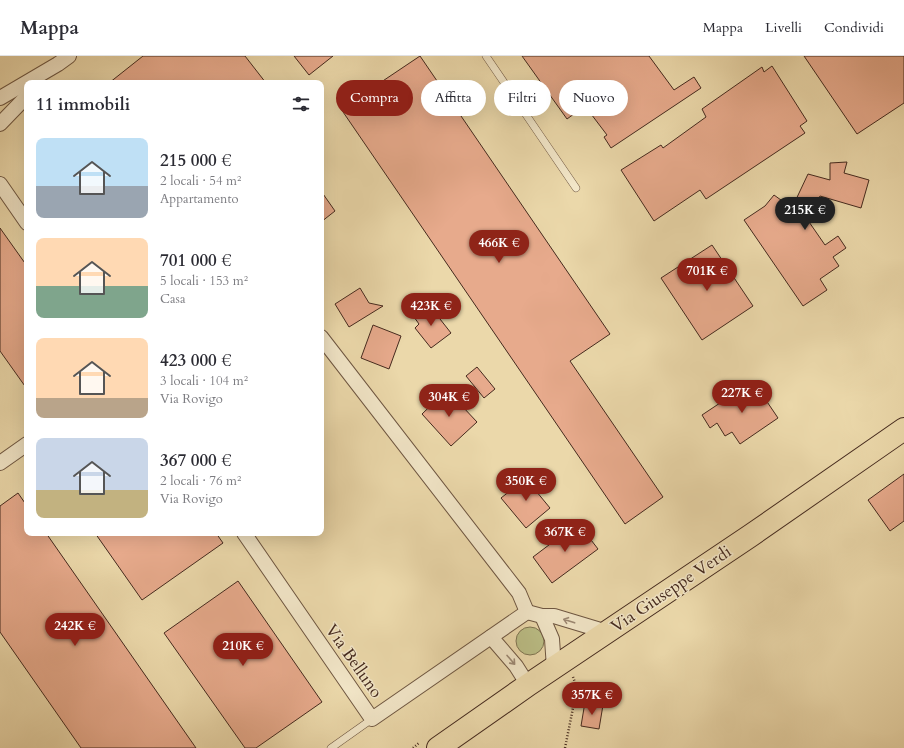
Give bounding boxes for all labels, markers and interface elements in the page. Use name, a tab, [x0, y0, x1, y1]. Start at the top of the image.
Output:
text: Mappa	[20, 15, 79, 41]
text: Mappa	[703, 18, 743, 37]
text: Livelli	[765, 18, 802, 37]
text: Condividi	[824, 18, 884, 37]
chip: Compra	[336, 80, 413, 116]
chip: Affitta	[421, 80, 486, 116]
chip: Filtri	[494, 80, 551, 116]
chip: Nuovo	[559, 80, 628, 116]
text: 11 immobili	[36, 93, 130, 116]
icon: filters	[290, 93, 312, 115]
text: 215 000 €	[160, 149, 232, 172]
icon: home	[68, 154, 116, 202]
text: 2 locali · 54 m²	[160, 172, 241, 190]
text: Appartamento	[160, 190, 239, 208]
pin: 215K €	[772, 197, 838, 231]
text: 215K €	[784, 201, 826, 219]
pin: 466K €	[466, 230, 532, 264]
text: 466K €	[478, 234, 520, 252]
text: 701 000 €	[160, 249, 232, 272]
icon: home	[68, 254, 116, 302]
pin: 701K €	[674, 258, 740, 292]
text: 701K €	[686, 262, 728, 280]
text: 5 locali · 153 m²	[160, 272, 248, 290]
text: Casa	[160, 290, 186, 308]
pin: 423K €	[398, 293, 464, 327]
text: 423K €	[410, 297, 452, 315]
text: 423 000 €	[160, 349, 232, 372]
icon: home	[68, 354, 116, 402]
text: 3 locali · 104 m²	[160, 372, 248, 390]
pin: 227K €	[709, 380, 775, 414]
pin: 304K €	[416, 384, 482, 418]
text: 227K €	[721, 384, 763, 402]
text: 304K €	[428, 388, 470, 406]
text: Via Rovigo	[160, 390, 223, 408]
text: 367 000 €	[160, 449, 232, 472]
icon: home	[68, 454, 116, 502]
pin: 350K €	[493, 468, 559, 502]
text: 2 locali · 76 m²	[160, 472, 241, 490]
text: 350K €	[505, 472, 547, 490]
text: Via Rovigo	[160, 490, 223, 508]
pin: 367K €	[532, 519, 598, 553]
text: 367K €	[544, 523, 586, 541]
street label: Via Giuseppe Verdi	[606, 540, 736, 638]
pin: 242K €	[42, 613, 108, 647]
text: 242K €	[54, 617, 96, 635]
one-way arrow	[563, 617, 576, 624]
street label: Via Belluno	[320, 619, 388, 703]
pin: 210K €	[210, 633, 276, 667]
text: 210K €	[222, 637, 264, 655]
one-way arrow	[506, 655, 515, 665]
pin: 357K €	[559, 682, 625, 716]
text: 357K €	[571, 686, 613, 704]

